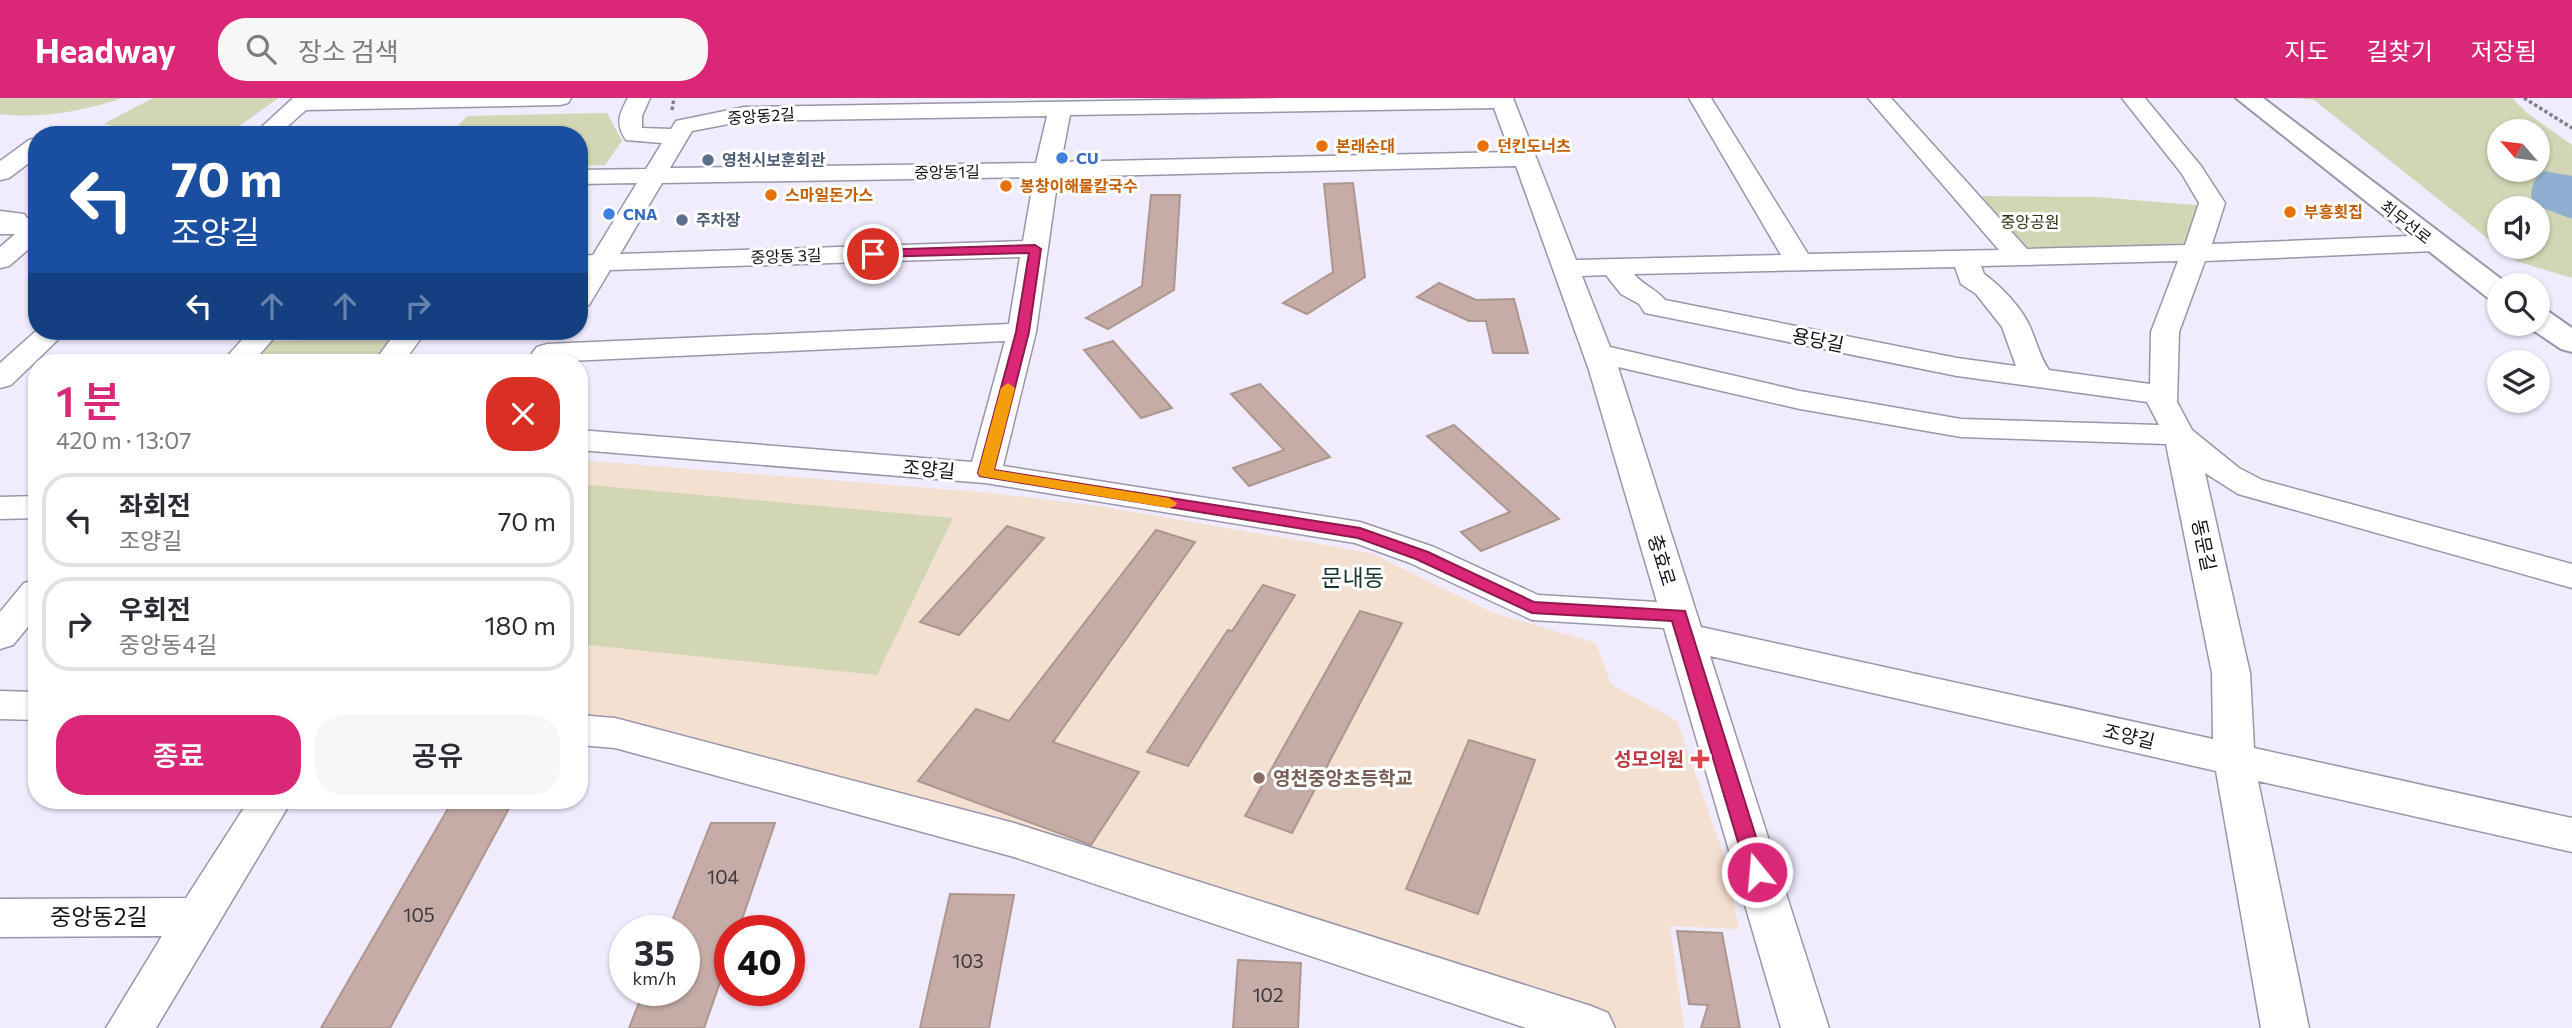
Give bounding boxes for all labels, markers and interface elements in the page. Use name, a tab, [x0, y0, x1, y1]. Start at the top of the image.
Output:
search box	[218, 18, 708, 81]
text: Headway	[35, 29, 176, 70]
icon: search	[242, 30, 280, 68]
text: 장소 검색	[298, 35, 399, 66]
text: 지도	[2284, 36, 2329, 65]
text: 길찾기	[2367, 36, 2433, 65]
text: 저장됨	[2471, 36, 2537, 65]
street label: 중앙동2길	[727, 104, 795, 127]
north arrow	[2487, 119, 2550, 182]
map controls	[2487, 119, 2550, 413]
place label: 본래순대	[1336, 136, 1395, 155]
place label: 던킨도너츠	[1497, 136, 1571, 155]
marker: 본래순대	[1314, 138, 1330, 154]
marker: 던킨도너츠	[1475, 138, 1491, 154]
text: 70 m	[171, 147, 282, 207]
place label: CU	[1076, 148, 1099, 167]
place label: 영천시보훈회관	[722, 150, 825, 169]
marker: CU	[1054, 150, 1070, 166]
marker: 영천시보훈회관	[700, 152, 716, 168]
icon: left	[56, 154, 147, 245]
street label: 중앙동1길	[914, 161, 980, 182]
place label: 봉창이해물칼국수	[1020, 176, 1138, 195]
marker: 봉창이해물칼국수	[998, 178, 1014, 194]
place label: 스마일돈가스	[785, 185, 874, 204]
marker: 스마일돈가스	[763, 187, 779, 203]
street label: 최무선로	[2377, 196, 2436, 247]
button: sound	[2487, 196, 2550, 259]
place label: 부흥횟집	[2304, 202, 2363, 221]
place label: CNA	[623, 204, 658, 223]
marker: 부흥횟집	[2282, 204, 2298, 220]
marker: CNA	[601, 206, 617, 222]
place label: 주차장	[696, 210, 740, 229]
text: 조양길	[171, 211, 259, 251]
marker: 주차장	[674, 212, 690, 228]
park label: 중앙공원	[2001, 212, 2059, 231]
pin	[843, 224, 903, 284]
icon: arrive	[854, 235, 892, 273]
street label: 중앙동 3길	[750, 245, 822, 266]
button: search	[2487, 273, 2550, 336]
icon: left	[180, 287, 218, 325]
icon: ahead	[253, 287, 291, 325]
icon: ahead	[326, 287, 364, 325]
icon: right	[399, 287, 437, 325]
street label: 용당길	[1790, 323, 1846, 356]
button: layers	[2487, 350, 2550, 413]
text: 1 분	[56, 374, 121, 426]
button: close	[486, 377, 560, 451]
text: 420 m · 13:07	[56, 426, 191, 454]
street label: 조양길	[902, 455, 956, 482]
text: 좌회전	[119, 489, 191, 520]
icon: left	[60, 501, 98, 539]
text: 70 m	[498, 505, 556, 536]
street label: 동문길	[2188, 517, 2221, 573]
text: 조양길	[119, 526, 182, 554]
street label: 충효로	[1644, 531, 1681, 588]
district label: 문내동	[1321, 563, 1385, 591]
text: 우회전	[119, 593, 191, 624]
icon: right	[60, 605, 98, 643]
text: 180 m	[484, 609, 556, 640]
text: 중앙동4길	[119, 630, 217, 658]
button: 종료	[56, 715, 301, 795]
button: 공유	[315, 715, 560, 795]
street label: 조양길	[2101, 718, 2157, 753]
place label: 성모의원	[1614, 747, 1684, 770]
marker: 성모의원	[1690, 749, 1710, 769]
place label: 영천중앙초등학교	[1273, 766, 1413, 789]
marker: 영천중앙초등학교	[1251, 770, 1267, 786]
position arrow	[1720, 835, 1794, 909]
house number: 104	[707, 865, 739, 888]
street label: 중앙동2길	[50, 902, 148, 930]
house number: 105	[403, 903, 435, 926]
speed limit sign: 40	[714, 915, 805, 1006]
text: 35	[634, 930, 675, 973]
house number: 103	[952, 949, 984, 972]
text: km/h	[633, 967, 676, 989]
house number: 102	[1252, 983, 1284, 1006]

